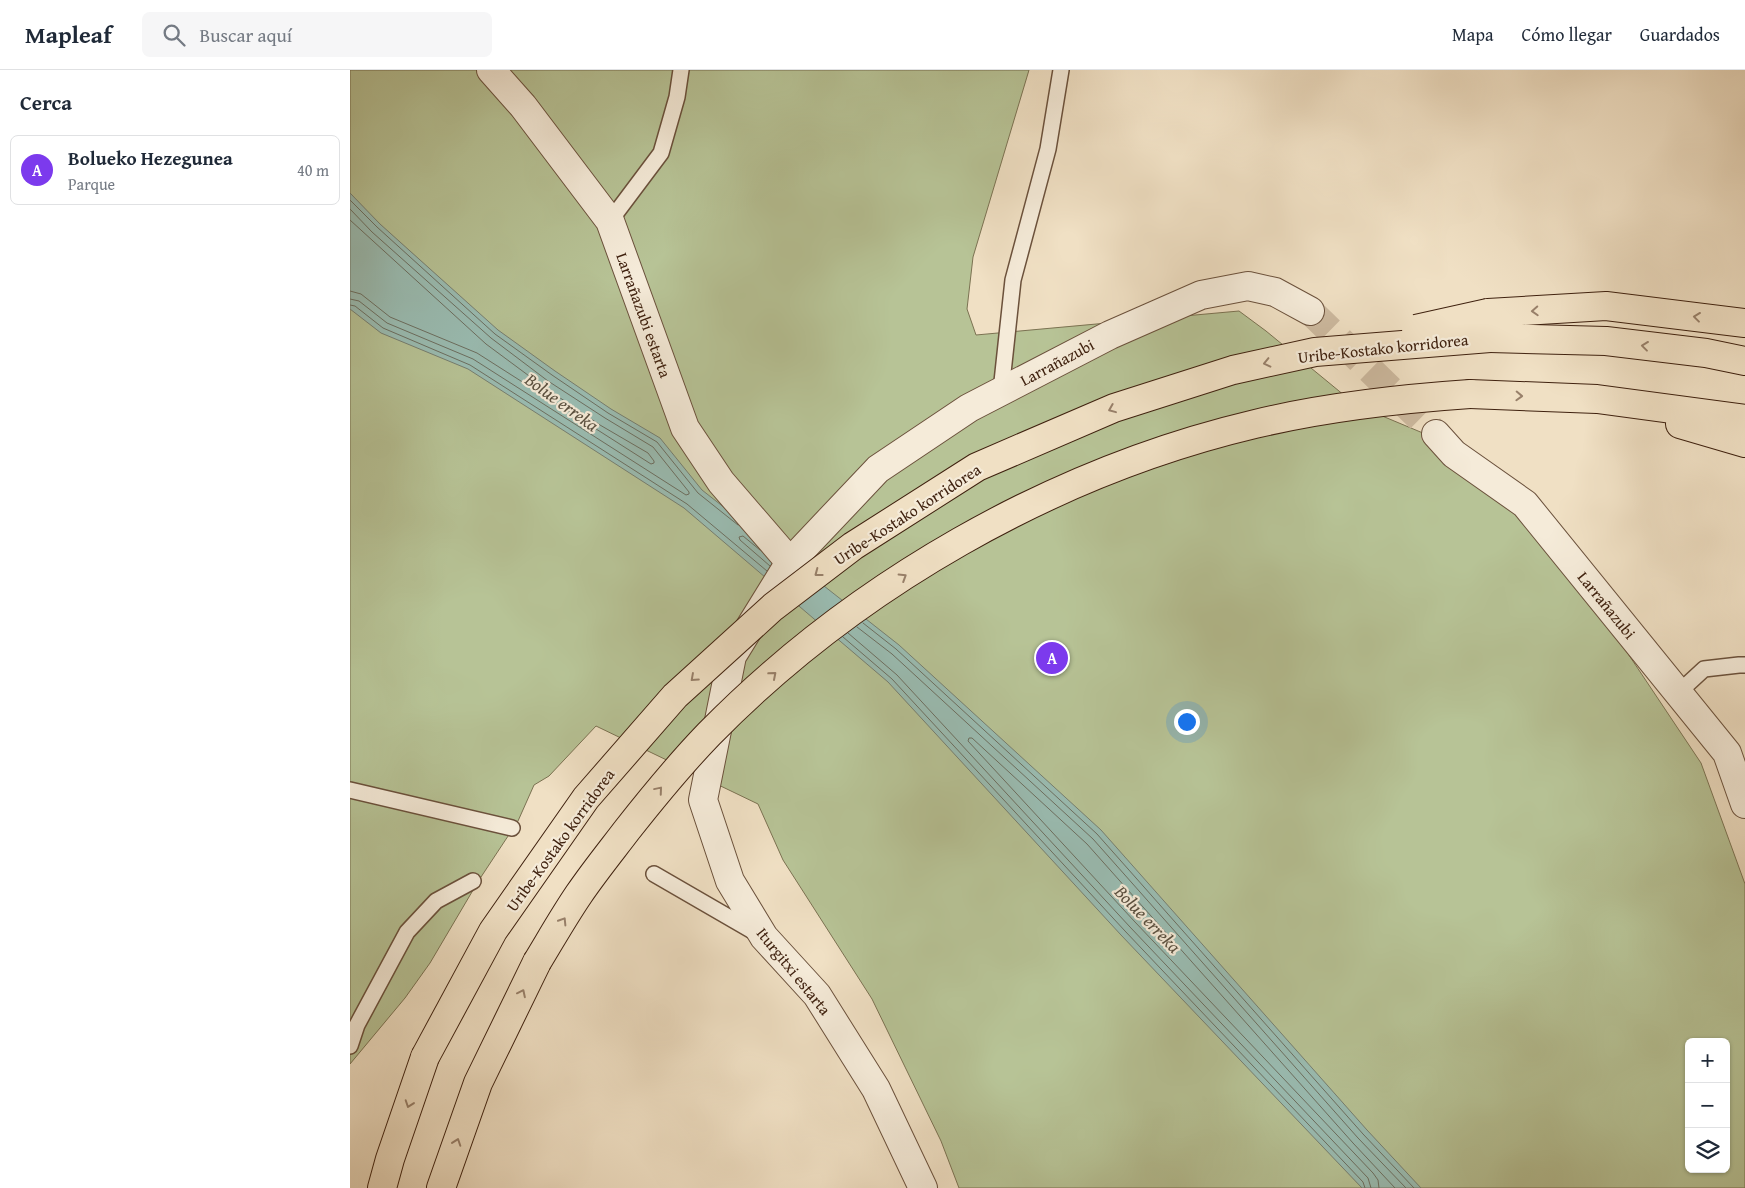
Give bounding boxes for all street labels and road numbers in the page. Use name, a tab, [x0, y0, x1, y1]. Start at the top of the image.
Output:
street label: Larrañazubi estarta	[610, 249, 678, 381]
street label: Uribe-Kostako korridorea	[1297, 327, 1470, 369]
street label: Larrañazubi	[1016, 332, 1099, 392]
street label: Uribe-Kostako korridorea	[829, 457, 986, 571]
street label: Larrañazubi	[1572, 566, 1642, 644]
street label: Uribe-Kostako korridorea	[500, 763, 620, 916]
street label: Iturgitxi estarta	[751, 922, 837, 1020]

